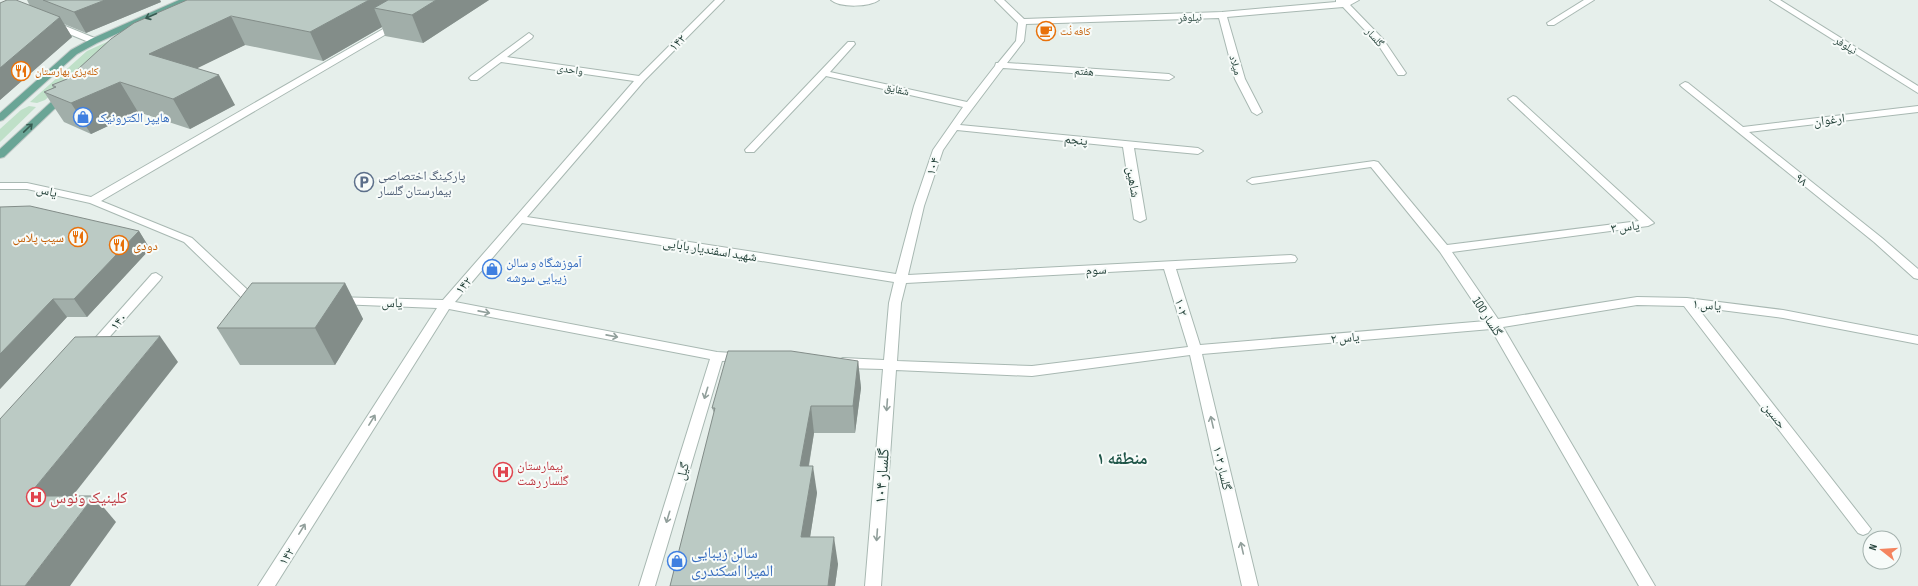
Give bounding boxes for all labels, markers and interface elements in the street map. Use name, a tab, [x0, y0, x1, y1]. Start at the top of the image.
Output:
street label: نیلوفر	[1177, 11, 1202, 24]
one-way arrow	[145, 12, 157, 20]
cafe icon: کافه نُت	[1035, 20, 1057, 42]
street label: گلسار	[1362, 24, 1387, 50]
place label: کافه نُت	[1060, 25, 1091, 38]
street label: ۱۴۲	[666, 31, 690, 55]
street label: نیلوفر	[1831, 33, 1859, 57]
street label: میلاد	[1226, 54, 1245, 77]
restaurant icon: کله‌پزی بهارستان	[10, 60, 32, 82]
street label: واحدی	[556, 61, 584, 78]
street label: هفتم	[1074, 64, 1095, 80]
place label: کله‌پزی بهارستان	[35, 65, 99, 78]
street label: شقایق	[883, 81, 911, 98]
shop icon: هایپر الکترونیک	[72, 106, 94, 128]
place label: هایپر الکترونیک	[97, 110, 170, 126]
street label: ارغوان	[1813, 110, 1846, 130]
one-way arrow	[23, 124, 33, 133]
street label: پنجم	[1063, 131, 1089, 149]
street label: ۱۰۴	[923, 155, 943, 177]
street label: شاهین	[1123, 166, 1143, 199]
place label: پارکینگ اختصاصی بیمارستان گلسار	[377, 168, 466, 199]
street label: ۹۸	[1792, 170, 1811, 190]
parking icon: پارکینگ اختصاصی بیمارستان گلسار	[353, 171, 375, 193]
street label: یاس	[35, 181, 59, 201]
street label: یاس ۳	[1610, 217, 1640, 237]
restaurant icon: سیب پلاس	[67, 226, 89, 248]
place label: سیب پلاس	[13, 230, 64, 246]
restaurant icon: دودی	[108, 234, 130, 256]
street label: شهید اسفندیار بابایی	[662, 235, 758, 265]
place label: دودی	[133, 238, 158, 254]
place label: آموزشگاه و سالن زیبایی سوشه	[506, 255, 582, 286]
shop icon: آموزشگاه و سالن زیبایی سوشه	[481, 258, 503, 280]
street label: سوم	[1085, 261, 1107, 279]
street label: ۱۴۲	[452, 274, 476, 298]
street label: گلسار 100	[1469, 294, 1506, 340]
street label: یاس	[381, 295, 403, 311]
street label: یاس ۱	[1692, 296, 1722, 314]
street label: ۱۰۲	[1171, 297, 1191, 318]
one-way arrow	[477, 308, 490, 316]
street label: ۱۴۰	[107, 310, 131, 334]
street label: یاس ۲	[1330, 329, 1360, 347]
one-way arrow	[605, 332, 618, 340]
one-way arrow	[702, 386, 709, 399]
one-way arrow	[883, 398, 890, 411]
street label: حسین	[1759, 399, 1790, 432]
one-way arrow	[368, 415, 376, 426]
one-way arrow	[1207, 415, 1215, 428]
street label: گلسار ۱۰۲	[1209, 444, 1235, 493]
street label: گلسار ۱۰۴	[871, 447, 894, 504]
district label: منطقه ۱	[1097, 449, 1147, 469]
place label: بیمارستان گلسار رشت	[517, 458, 569, 489]
street label: گیل	[673, 460, 693, 482]
hospital icon: بیمارستان گلسار رشت	[492, 461, 514, 483]
hospital icon: کلینیک ونوس	[25, 486, 47, 508]
place label: کلینیک ونوس	[50, 489, 128, 508]
one-way arrow	[664, 510, 671, 523]
one-way arrow	[298, 524, 307, 535]
one-way arrow	[874, 528, 881, 541]
north arrow	[1862, 530, 1902, 570]
one-way arrow	[1237, 542, 1245, 555]
text: N	[1866, 542, 1880, 552]
place label: سالن زیبایی المیرا اسکندری	[691, 544, 773, 581]
street label: ۱۴۲	[275, 545, 298, 568]
shop icon: سالن زیبایی المیرا اسکندری	[666, 550, 688, 572]

